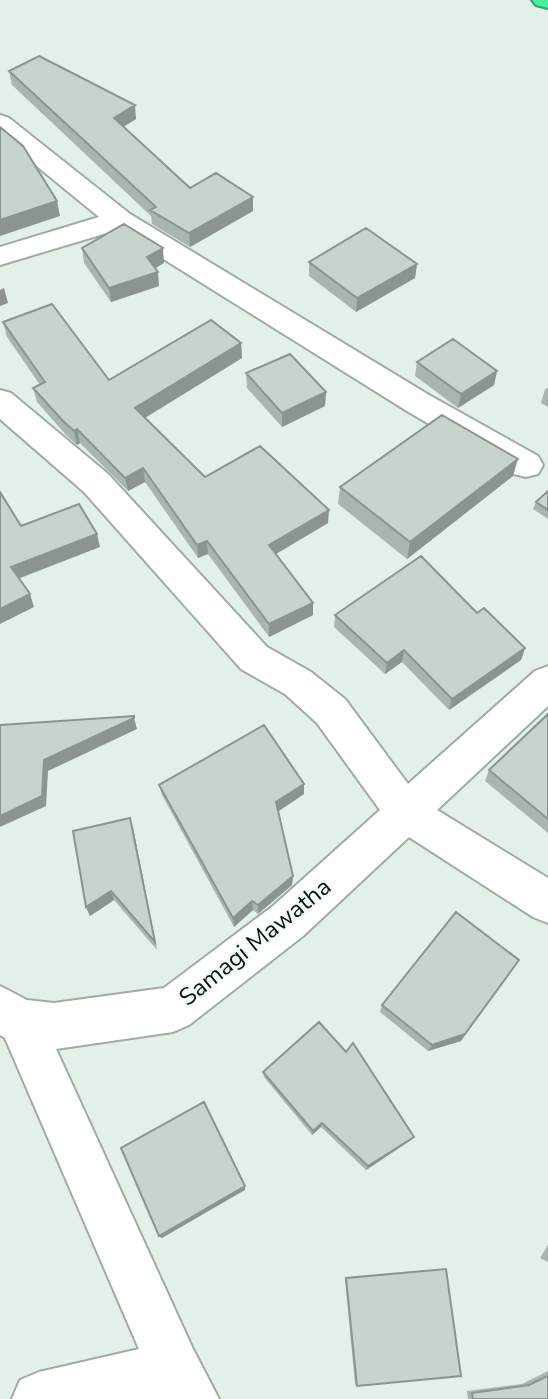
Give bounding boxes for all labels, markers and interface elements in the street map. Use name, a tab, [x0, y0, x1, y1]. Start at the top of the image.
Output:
street label: Samagi Mawatha	[172, 871, 338, 1013]

